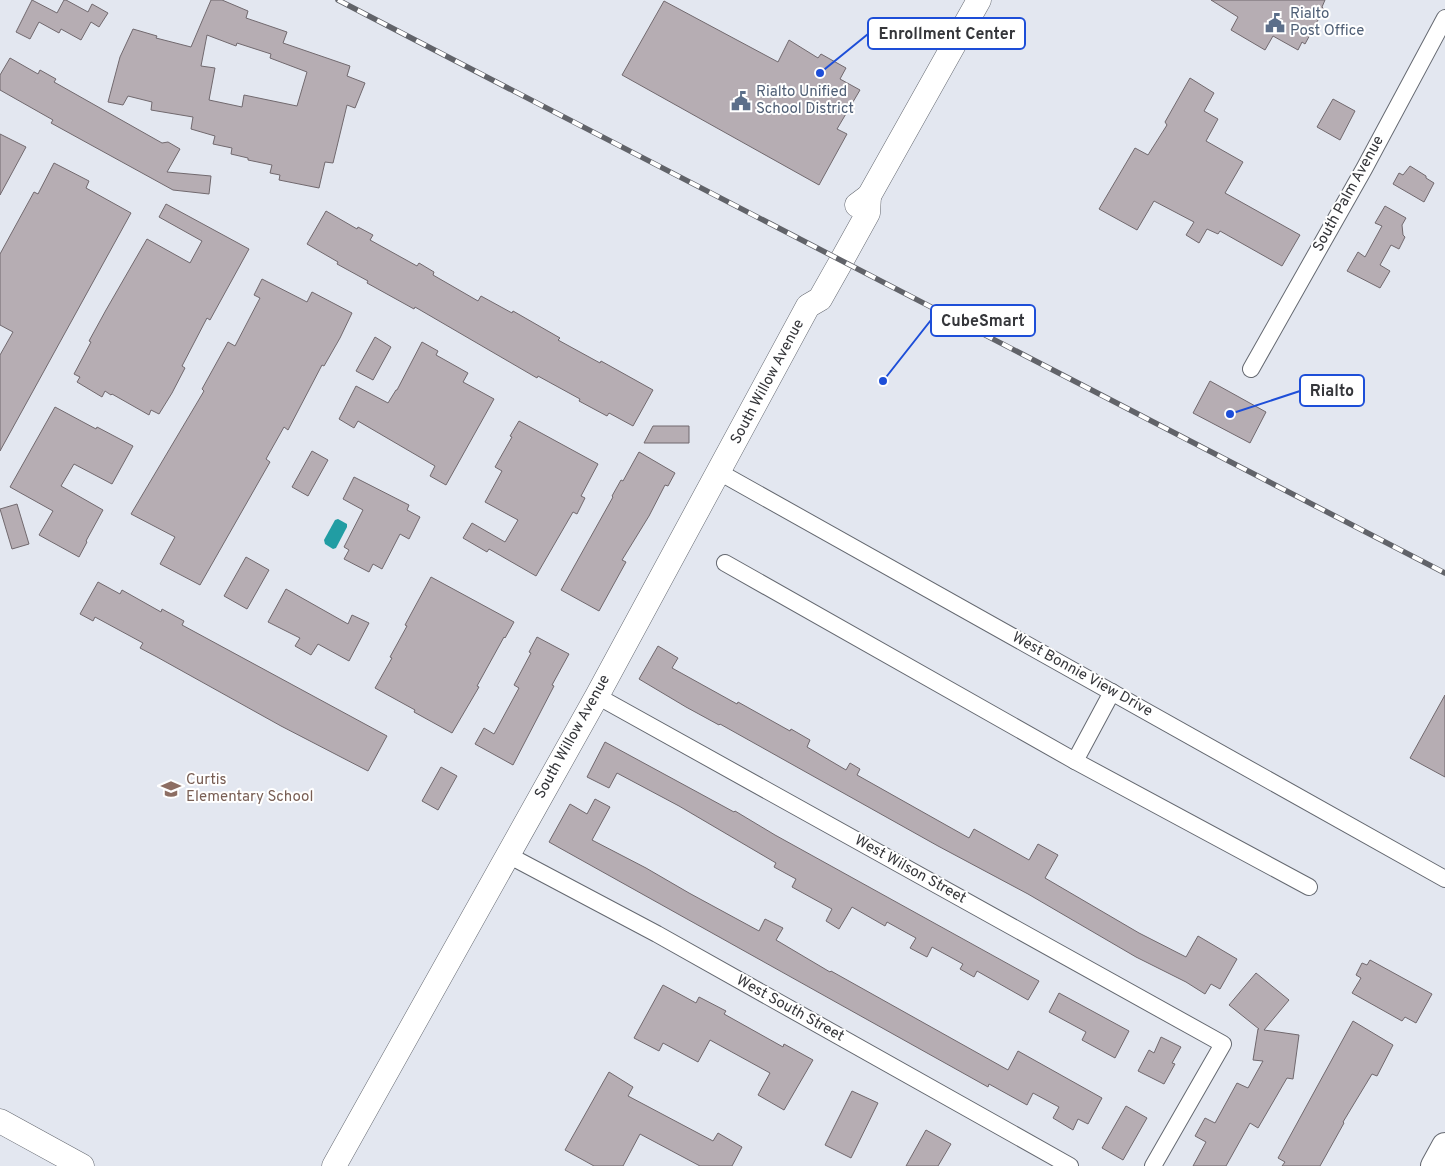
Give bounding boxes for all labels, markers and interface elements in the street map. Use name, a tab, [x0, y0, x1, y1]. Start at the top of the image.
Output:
place label: Rialto Post Office	[1290, 5, 1364, 41]
public building icon: Rialto Post Office	[1264, 12, 1286, 34]
callout: Enrollment Center	[868, 18, 1025, 49]
text: Enrollment Center	[879, 25, 1016, 45]
place label: Rialto Unified School District	[756, 83, 854, 119]
public building icon: Rialto Unified School District	[730, 90, 752, 112]
street label: South Palm Avenue	[1309, 133, 1389, 255]
callout: CubeSmart	[931, 305, 1035, 336]
text: CubeSmart	[941, 312, 1025, 332]
street label: South Willow Avenue	[727, 316, 809, 448]
callout: Rialto	[1300, 375, 1364, 406]
text: Rialto	[1310, 382, 1354, 402]
street label: West Bonnie View Drive	[1008, 628, 1156, 722]
street label: South Willow Avenue	[531, 672, 615, 802]
place label: Curtis Elementary School	[186, 771, 313, 807]
school or university icon: Curtis Elementary School	[160, 778, 182, 800]
street label: West Wilson Street	[851, 831, 969, 909]
street label: West South Street	[733, 971, 847, 1047]

